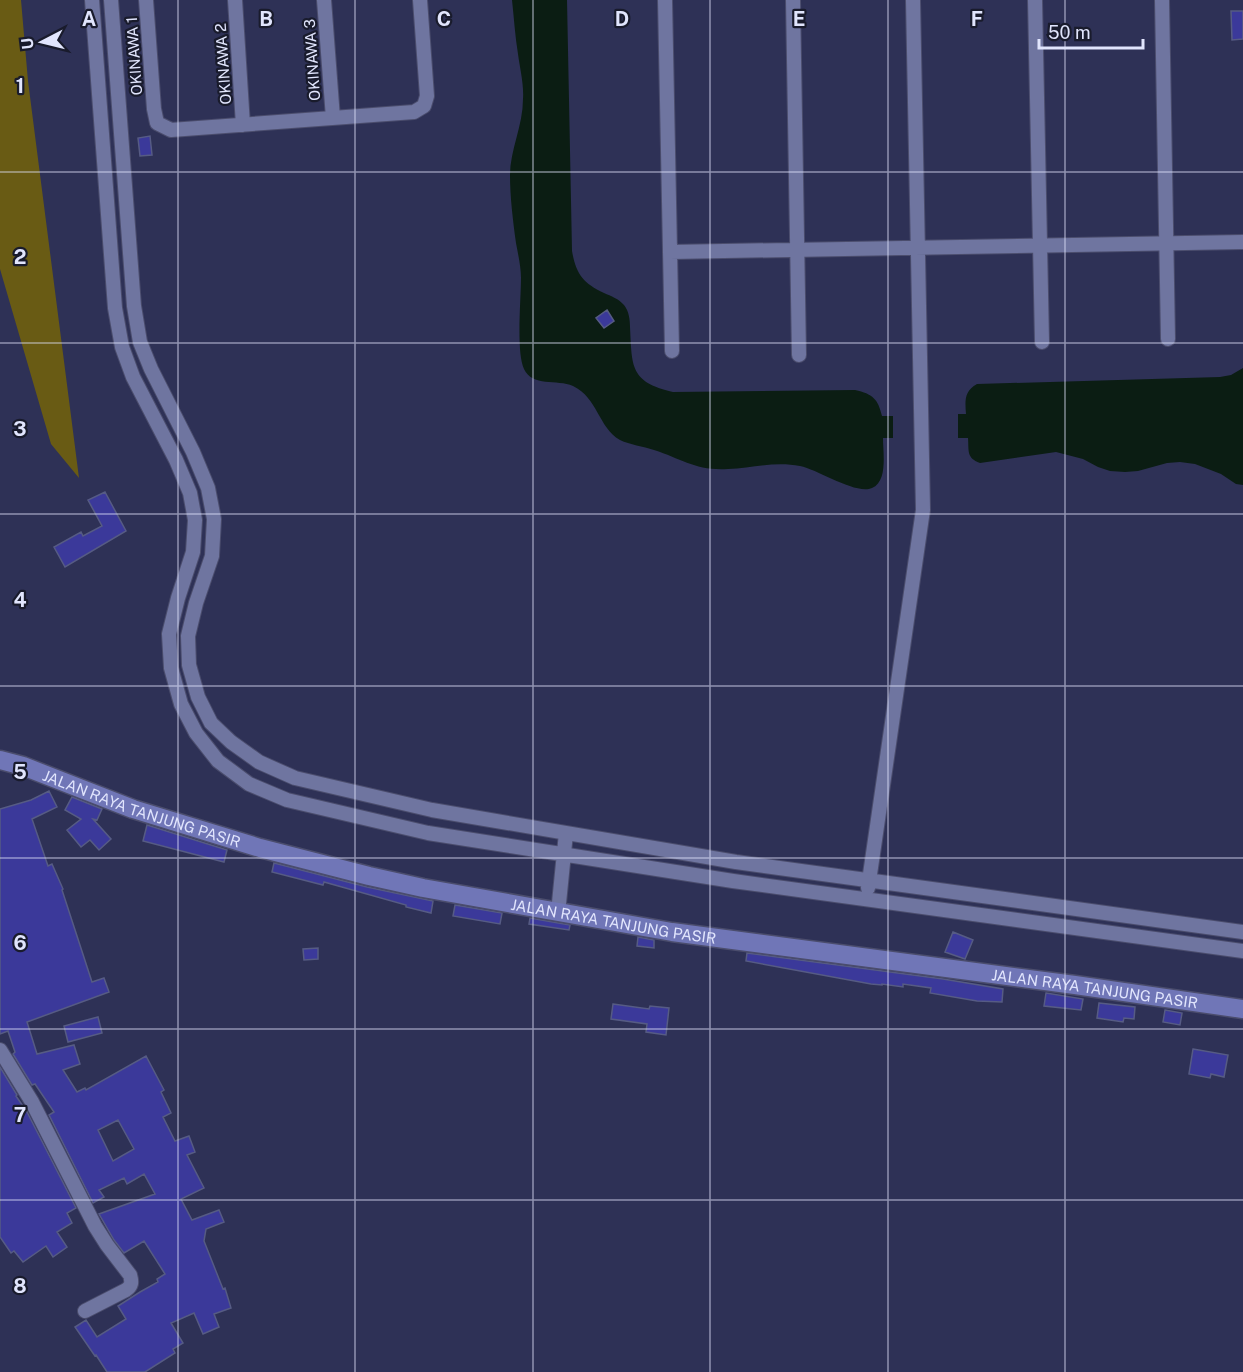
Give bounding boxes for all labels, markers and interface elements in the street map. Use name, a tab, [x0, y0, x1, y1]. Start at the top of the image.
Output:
text: A	[82, 7, 96, 31]
text: B	[259, 7, 273, 31]
text: C	[437, 7, 451, 31]
text: D	[615, 7, 629, 31]
text: E	[793, 7, 805, 31]
text: F	[971, 7, 983, 31]
north arrow	[12, 12, 72, 72]
scale bar	[1039, 12, 1142, 50]
street label: OKINAWA 1	[123, 16, 145, 96]
street label: OKINAWA 3	[301, 18, 323, 102]
text: 50 m	[1048, 22, 1091, 43]
street label: OKINAWA 2	[212, 23, 234, 105]
text: U	[17, 37, 38, 51]
text: 1	[16, 74, 24, 98]
text: 2	[14, 245, 26, 269]
text: 3	[13, 417, 27, 441]
text: 4	[13, 588, 27, 612]
text: 5	[13, 760, 27, 784]
street label: JALAN RAYA TANJUNG PASIR	[41, 766, 243, 850]
street label: JALAN RAYA TANJUNG PASIR	[510, 895, 717, 946]
text: 6	[13, 931, 27, 955]
street label: JALAN RAYA TANJUNG PASIR	[991, 966, 1199, 1011]
text: 7	[14, 1103, 26, 1127]
text: 8	[13, 1274, 27, 1298]

